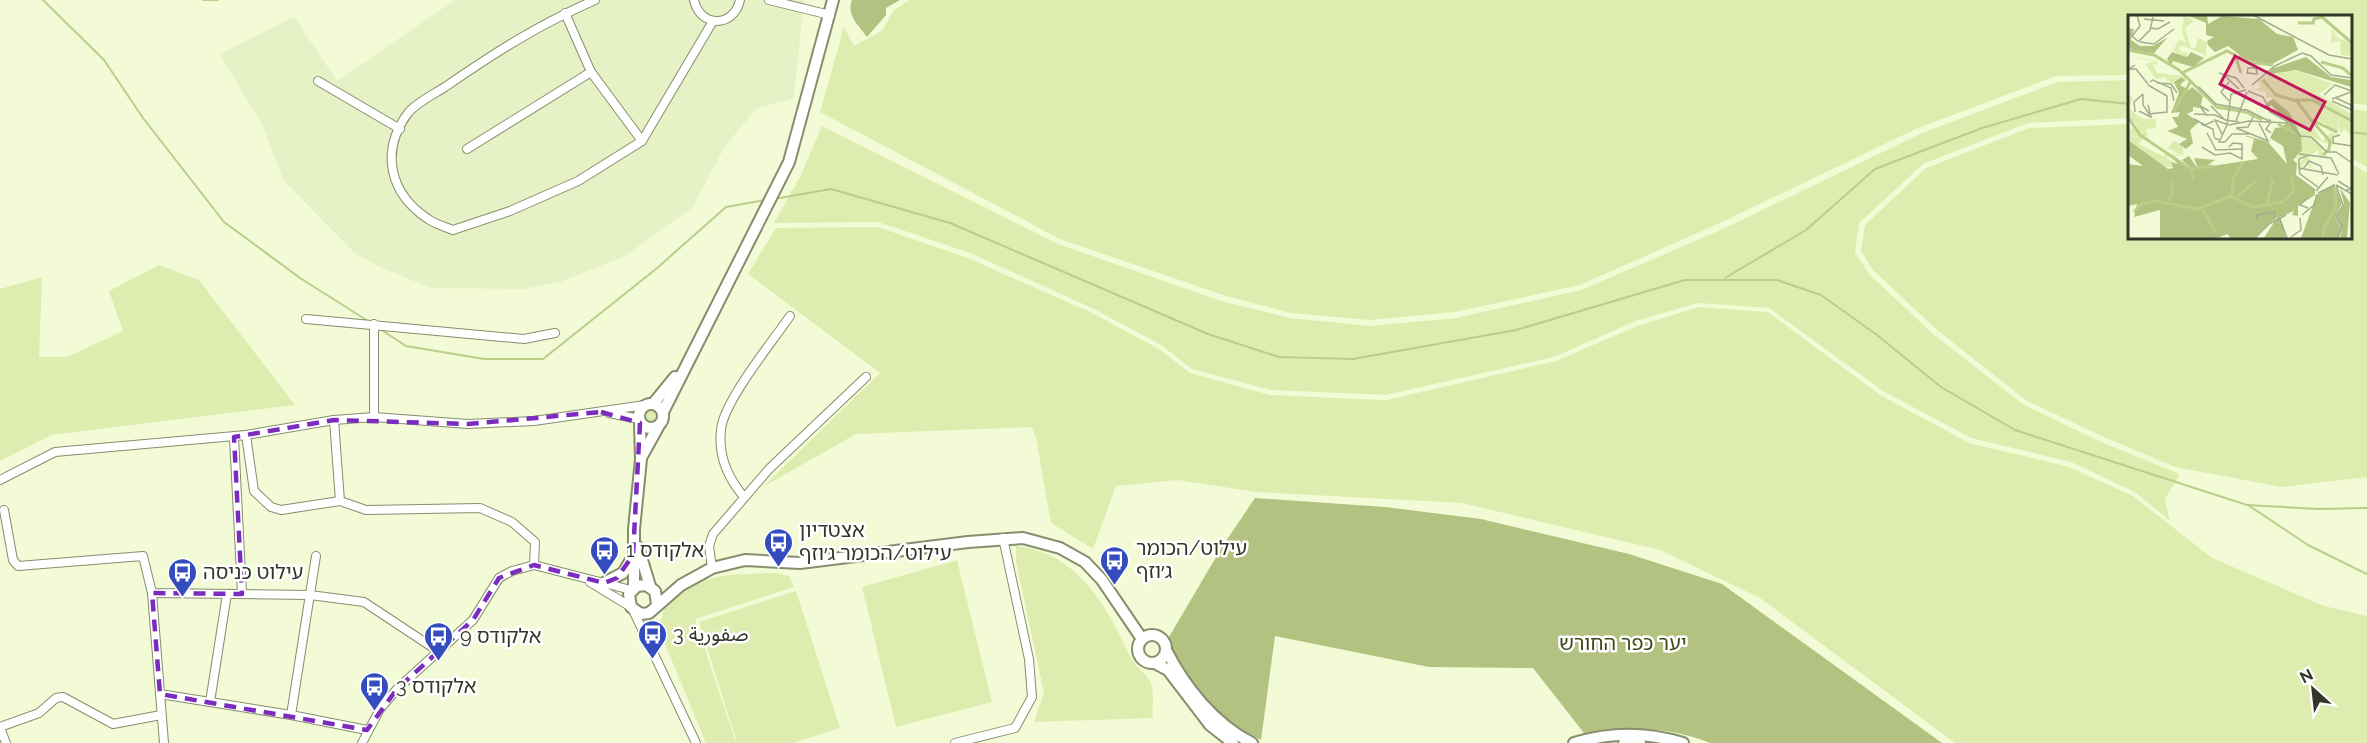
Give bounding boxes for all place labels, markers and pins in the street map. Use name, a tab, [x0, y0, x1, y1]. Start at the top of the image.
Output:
place label: אצטדיון עילוט/הכומר ג׳וזף	[799, 518, 952, 565]
bus stop icon: אצטדיון עילוט/הכומר ג׳וזף	[762, 526, 794, 568]
bus stop icon: אלקודס 1	[589, 534, 621, 576]
place label: עילוט/הכומר ג׳וזף	[1136, 536, 1247, 583]
place label: אלקודס 1	[626, 538, 704, 562]
bus stop icon: עילוט/הכומר ג׳וזף	[1099, 544, 1131, 586]
bus stop icon: עילוט כניסה	[166, 556, 198, 598]
place label: עילוט כניסה	[203, 560, 303, 584]
bus stop icon: صفورية 3	[636, 618, 668, 660]
bus stop icon: אלקודס 9	[423, 620, 455, 662]
place label: صفورية 3	[673, 622, 749, 646]
place label: אלקודס 9	[460, 624, 541, 648]
bus stop icon: אלקודס 3	[359, 670, 391, 712]
place label: אלקודס 3	[396, 674, 476, 698]

